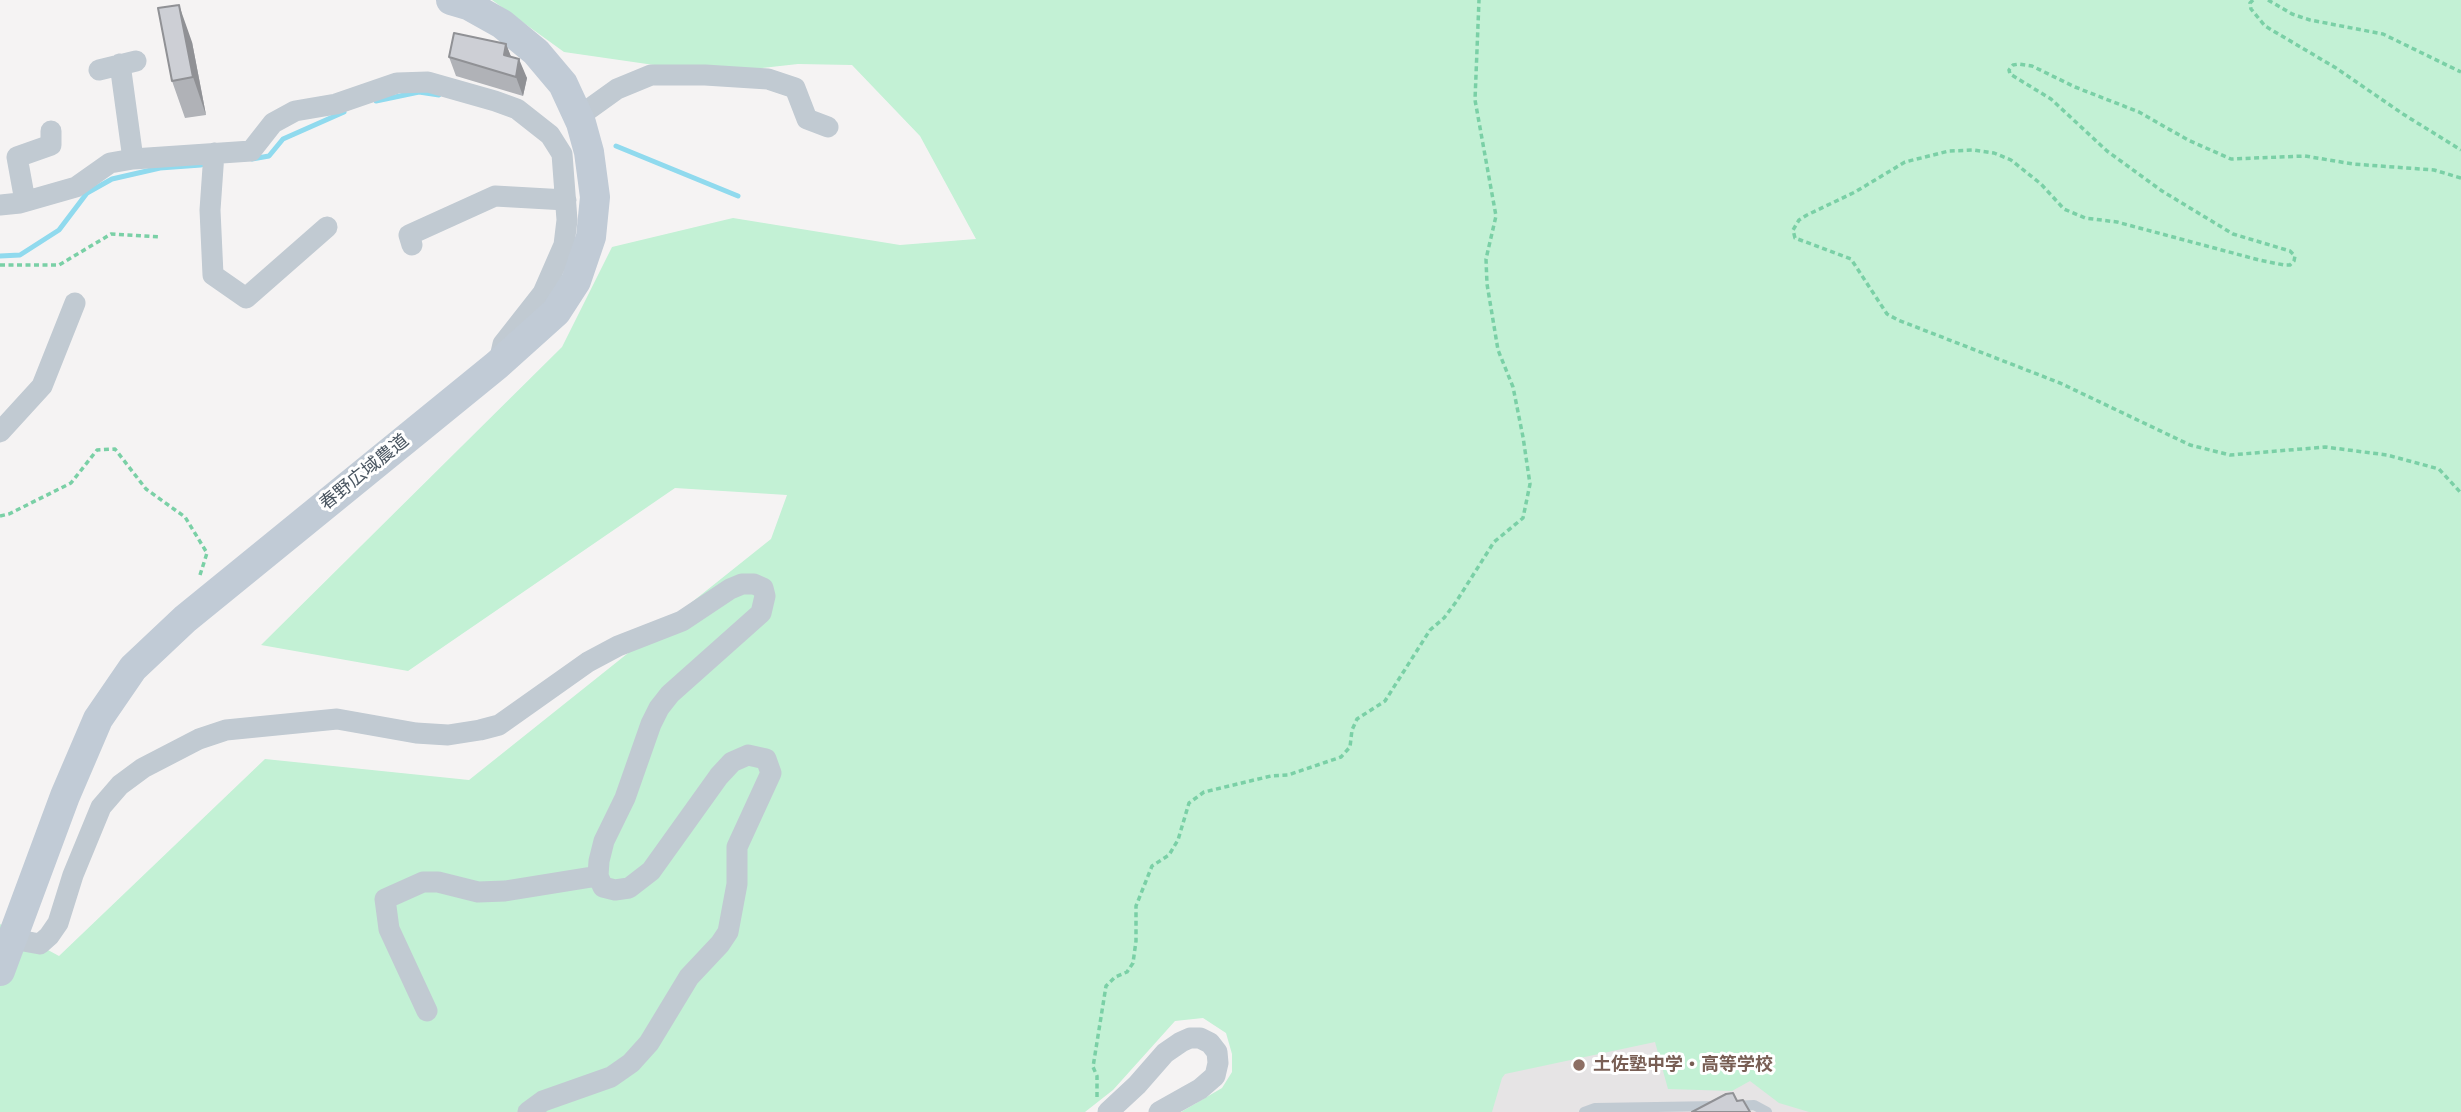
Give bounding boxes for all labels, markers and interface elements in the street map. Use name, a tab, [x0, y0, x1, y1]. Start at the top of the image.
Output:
street label: 春野広域農道	[316, 431, 414, 515]
place label: 土佐塾中学・高等学校	[1593, 1054, 1773, 1076]
marker: 土佐塾中学・高等学校	[1571, 1057, 1587, 1073]

